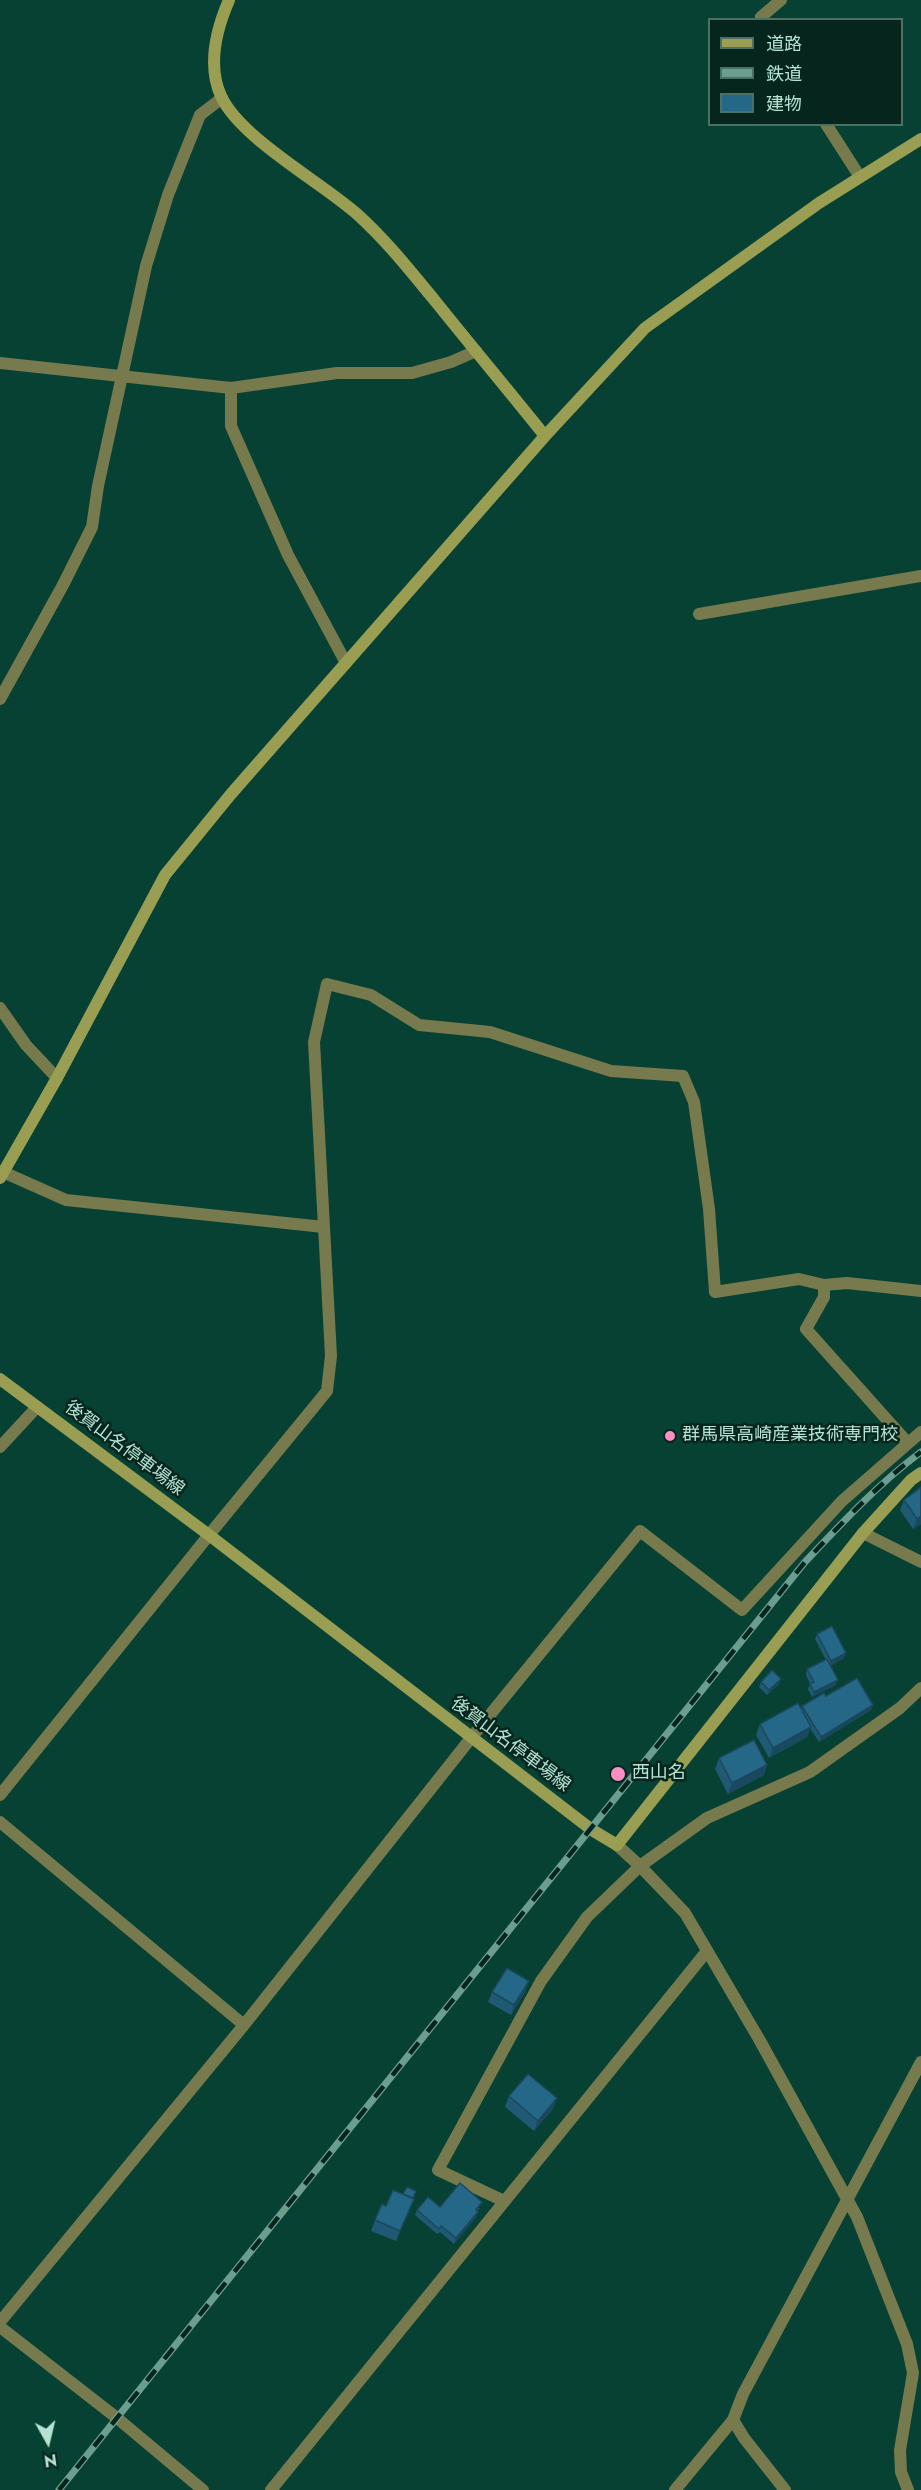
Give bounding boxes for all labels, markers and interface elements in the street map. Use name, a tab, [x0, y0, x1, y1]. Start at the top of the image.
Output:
legend	[708, 18, 903, 126]
text: 道路	[766, 31, 802, 57]
text: 鉄道	[766, 61, 802, 87]
text: 建物	[766, 91, 802, 117]
street label: 後賀山名停車場線	[60, 1397, 188, 1501]
place label: 群馬県高崎産業技術専門校	[682, 1425, 898, 1447]
marker: 群馬県高崎産業技術専門校	[663, 1429, 677, 1443]
street label: 後賀山名停車場線	[446, 1693, 574, 1797]
place label: 西山名	[632, 1763, 686, 1785]
marker: 西山名	[609, 1765, 627, 1783]
north arrow	[18, 2412, 78, 2472]
text: N	[43, 2448, 58, 2473]

